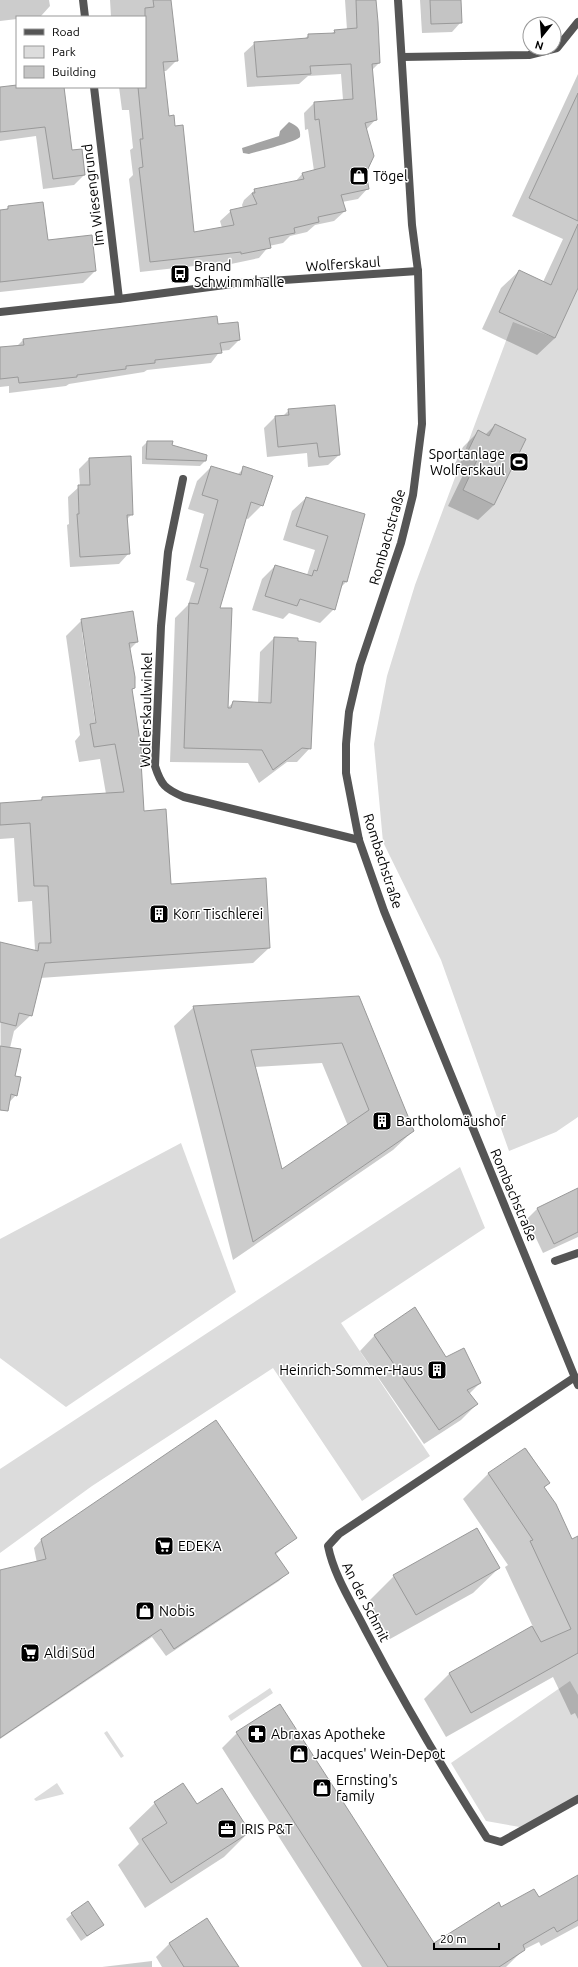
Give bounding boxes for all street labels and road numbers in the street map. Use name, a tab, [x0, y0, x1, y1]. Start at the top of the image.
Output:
street label: Im Wiesengrund	[79, 143, 107, 247]
street label: Wolferskaul	[305, 253, 381, 275]
street label: Rombachstraße	[366, 487, 408, 587]
street label: Wolferskaulwinkel	[137, 652, 155, 768]
street label: Rombachstraße	[360, 811, 406, 911]
street label: Rombachstraße	[487, 1146, 541, 1244]
street label: An der Schmit	[339, 1559, 393, 1645]

